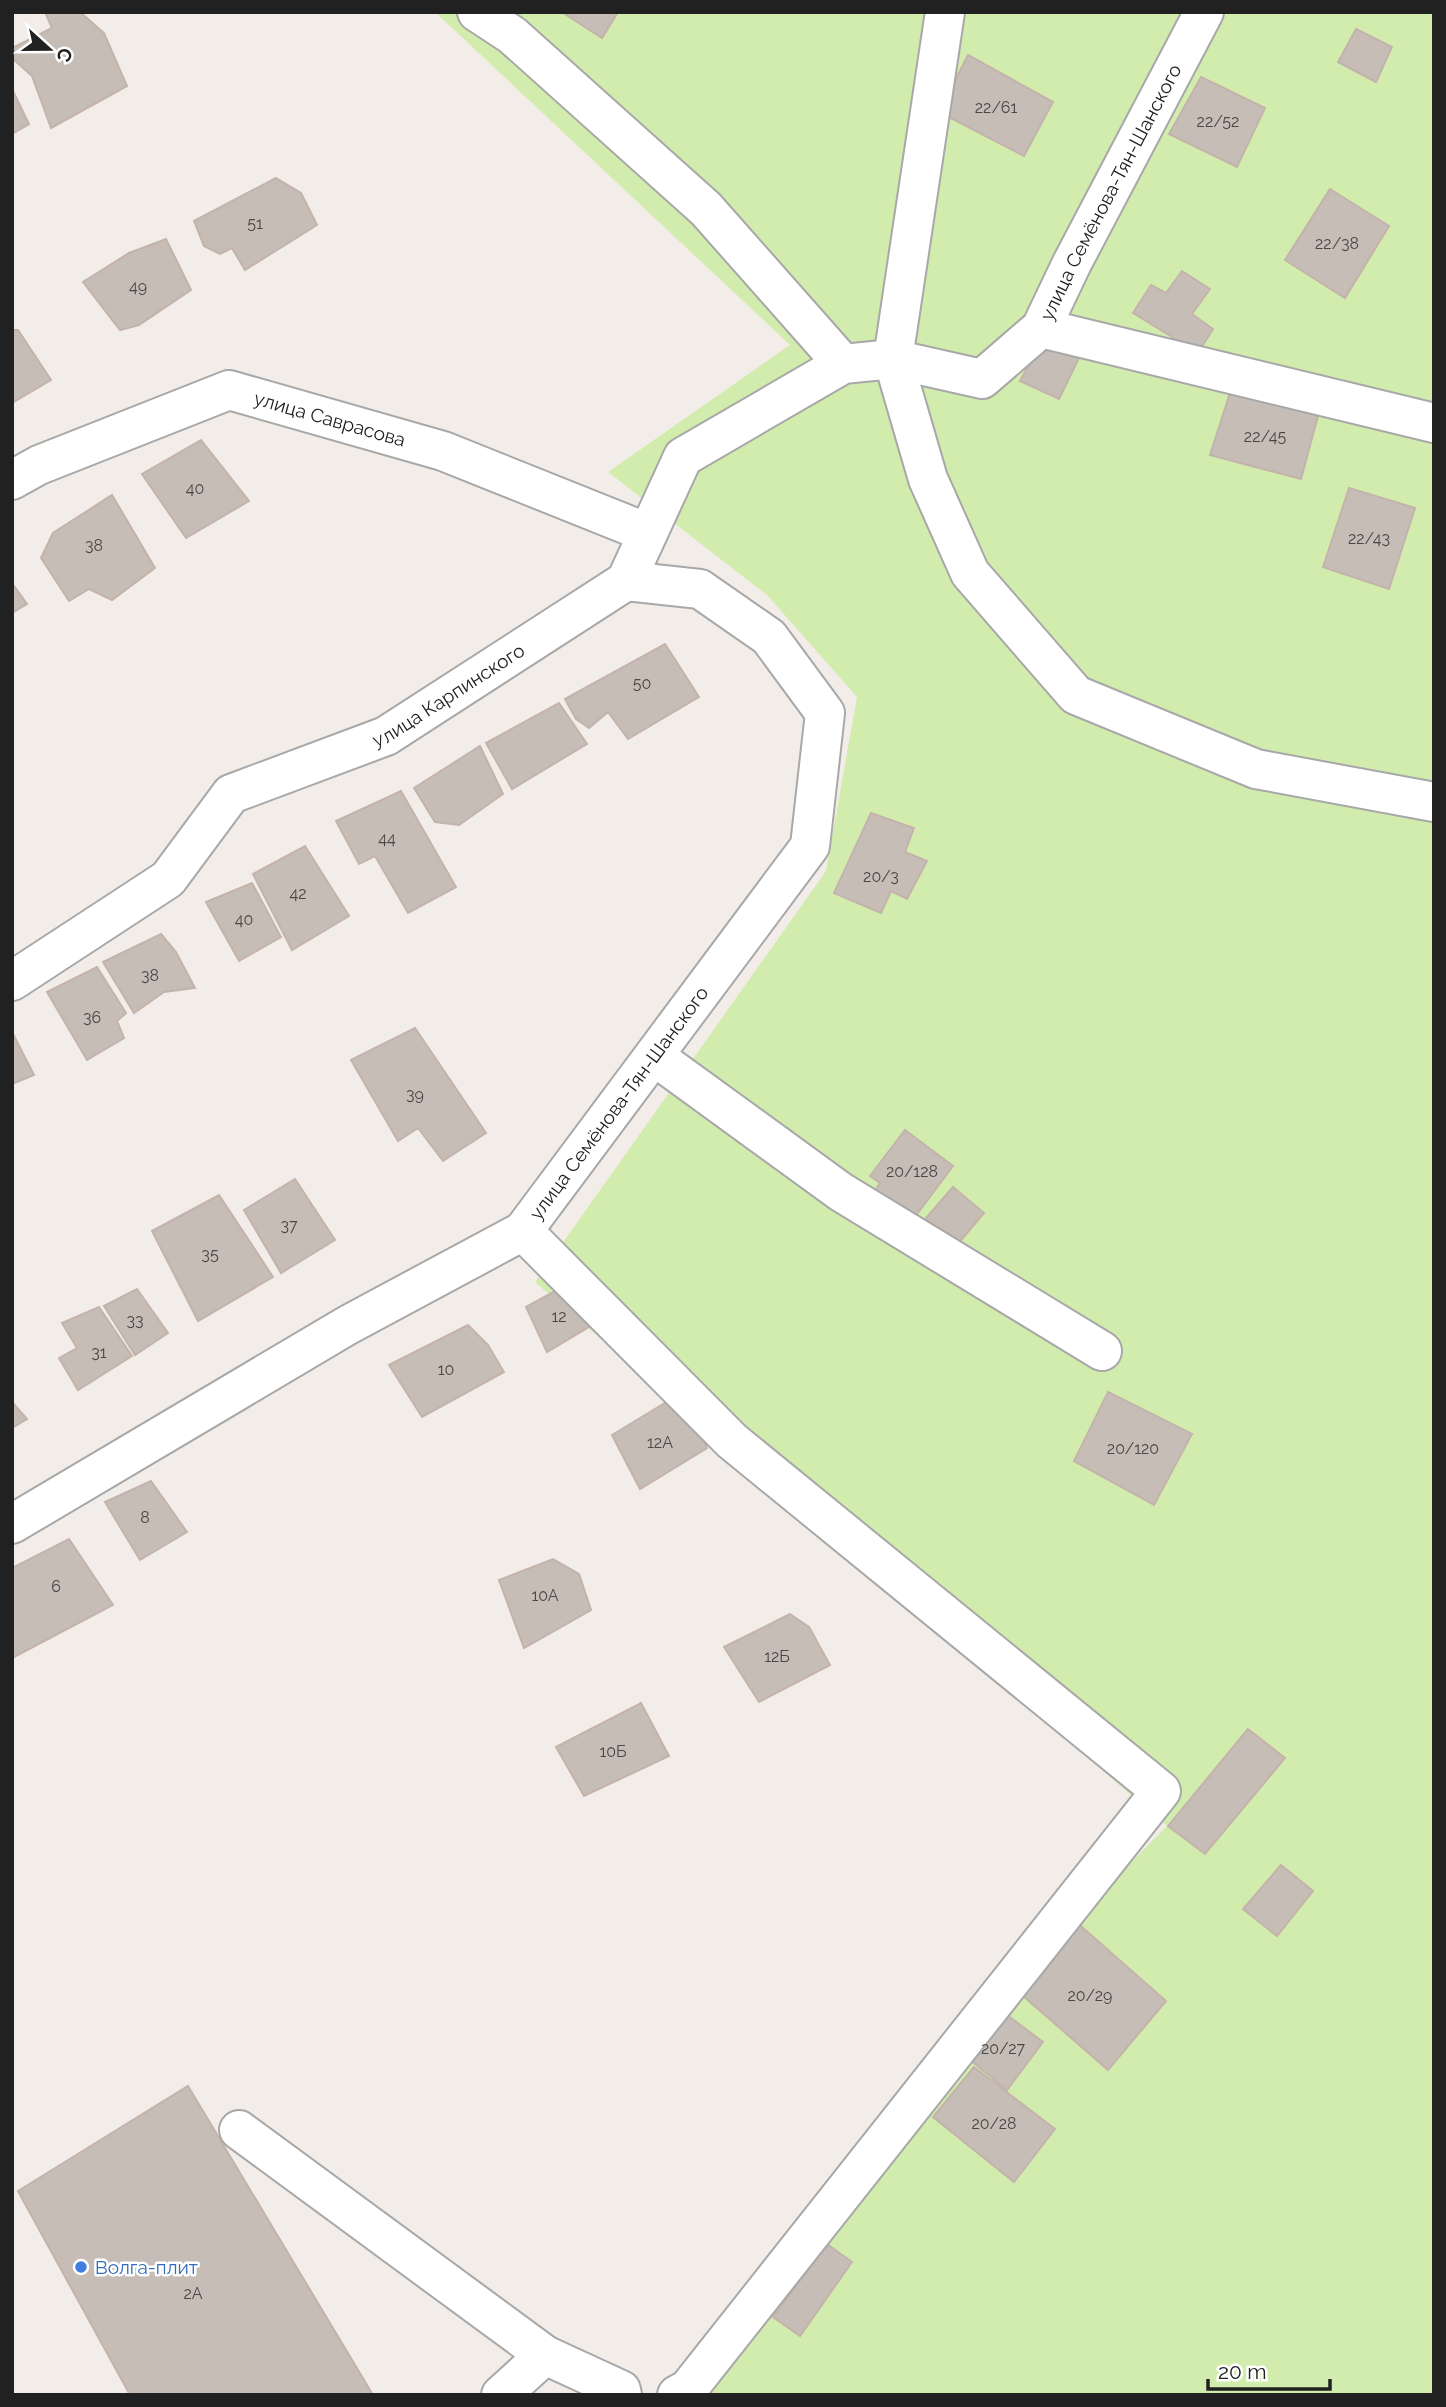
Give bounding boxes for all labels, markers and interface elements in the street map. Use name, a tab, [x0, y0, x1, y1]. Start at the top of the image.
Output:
north arrow	[14, 14, 84, 84]
text: С	[52, 45, 77, 65]
street label: улица Семёнова-Тян-Шанского	[1035, 60, 1186, 324]
house number: 22/61	[975, 98, 1017, 117]
house number: 22/52	[1197, 112, 1239, 131]
house number: 51	[247, 214, 263, 233]
house number: 22/38	[1315, 234, 1359, 253]
house number: 49	[129, 277, 147, 296]
street label: улица Саврасова	[252, 387, 408, 451]
house number: 22/45	[1244, 427, 1286, 446]
house number: 40	[186, 479, 204, 498]
house number: 22/43	[1348, 529, 1390, 548]
house number: 38	[85, 536, 103, 555]
street label: улица Карпинского	[369, 639, 528, 751]
house number: 50	[633, 674, 651, 693]
house number: 44	[378, 829, 396, 848]
house number: 20/3	[863, 867, 899, 886]
house number: 42	[289, 884, 307, 903]
house number: 40	[235, 910, 253, 929]
house number: 38	[141, 966, 159, 985]
street label: улица Семёнова-Тян-Шанского	[524, 982, 713, 1224]
house number: 36	[83, 1008, 101, 1027]
house number: 39	[406, 1085, 424, 1104]
house number: 20/128	[886, 1162, 938, 1181]
house number: 37	[280, 1216, 298, 1235]
house number: 35	[201, 1245, 219, 1264]
house number: 12	[551, 1307, 567, 1326]
house number: 33	[126, 1311, 144, 1330]
house number: 31	[91, 1343, 107, 1362]
house number: 10	[438, 1360, 454, 1379]
house number: 12А	[647, 1433, 673, 1452]
house number: 20/120	[1107, 1439, 1159, 1458]
house number: 8	[140, 1508, 150, 1527]
house number: 6	[51, 1577, 61, 1596]
house number: 10А	[531, 1586, 559, 1605]
house number: 12Б	[764, 1647, 790, 1666]
house number: 10Б	[599, 1742, 627, 1761]
house number: 20/29	[1067, 1986, 1113, 2005]
house number: 20/27	[981, 2039, 1026, 2058]
house number: 20/28	[971, 2114, 1017, 2133]
place label: Волга-плит	[95, 2256, 198, 2278]
marker: Волга-плит	[73, 2259, 89, 2275]
house number: 2А	[183, 2284, 203, 2303]
scale bar	[1208, 2348, 1330, 2392]
text: 20 m	[1218, 2359, 1266, 2384]

